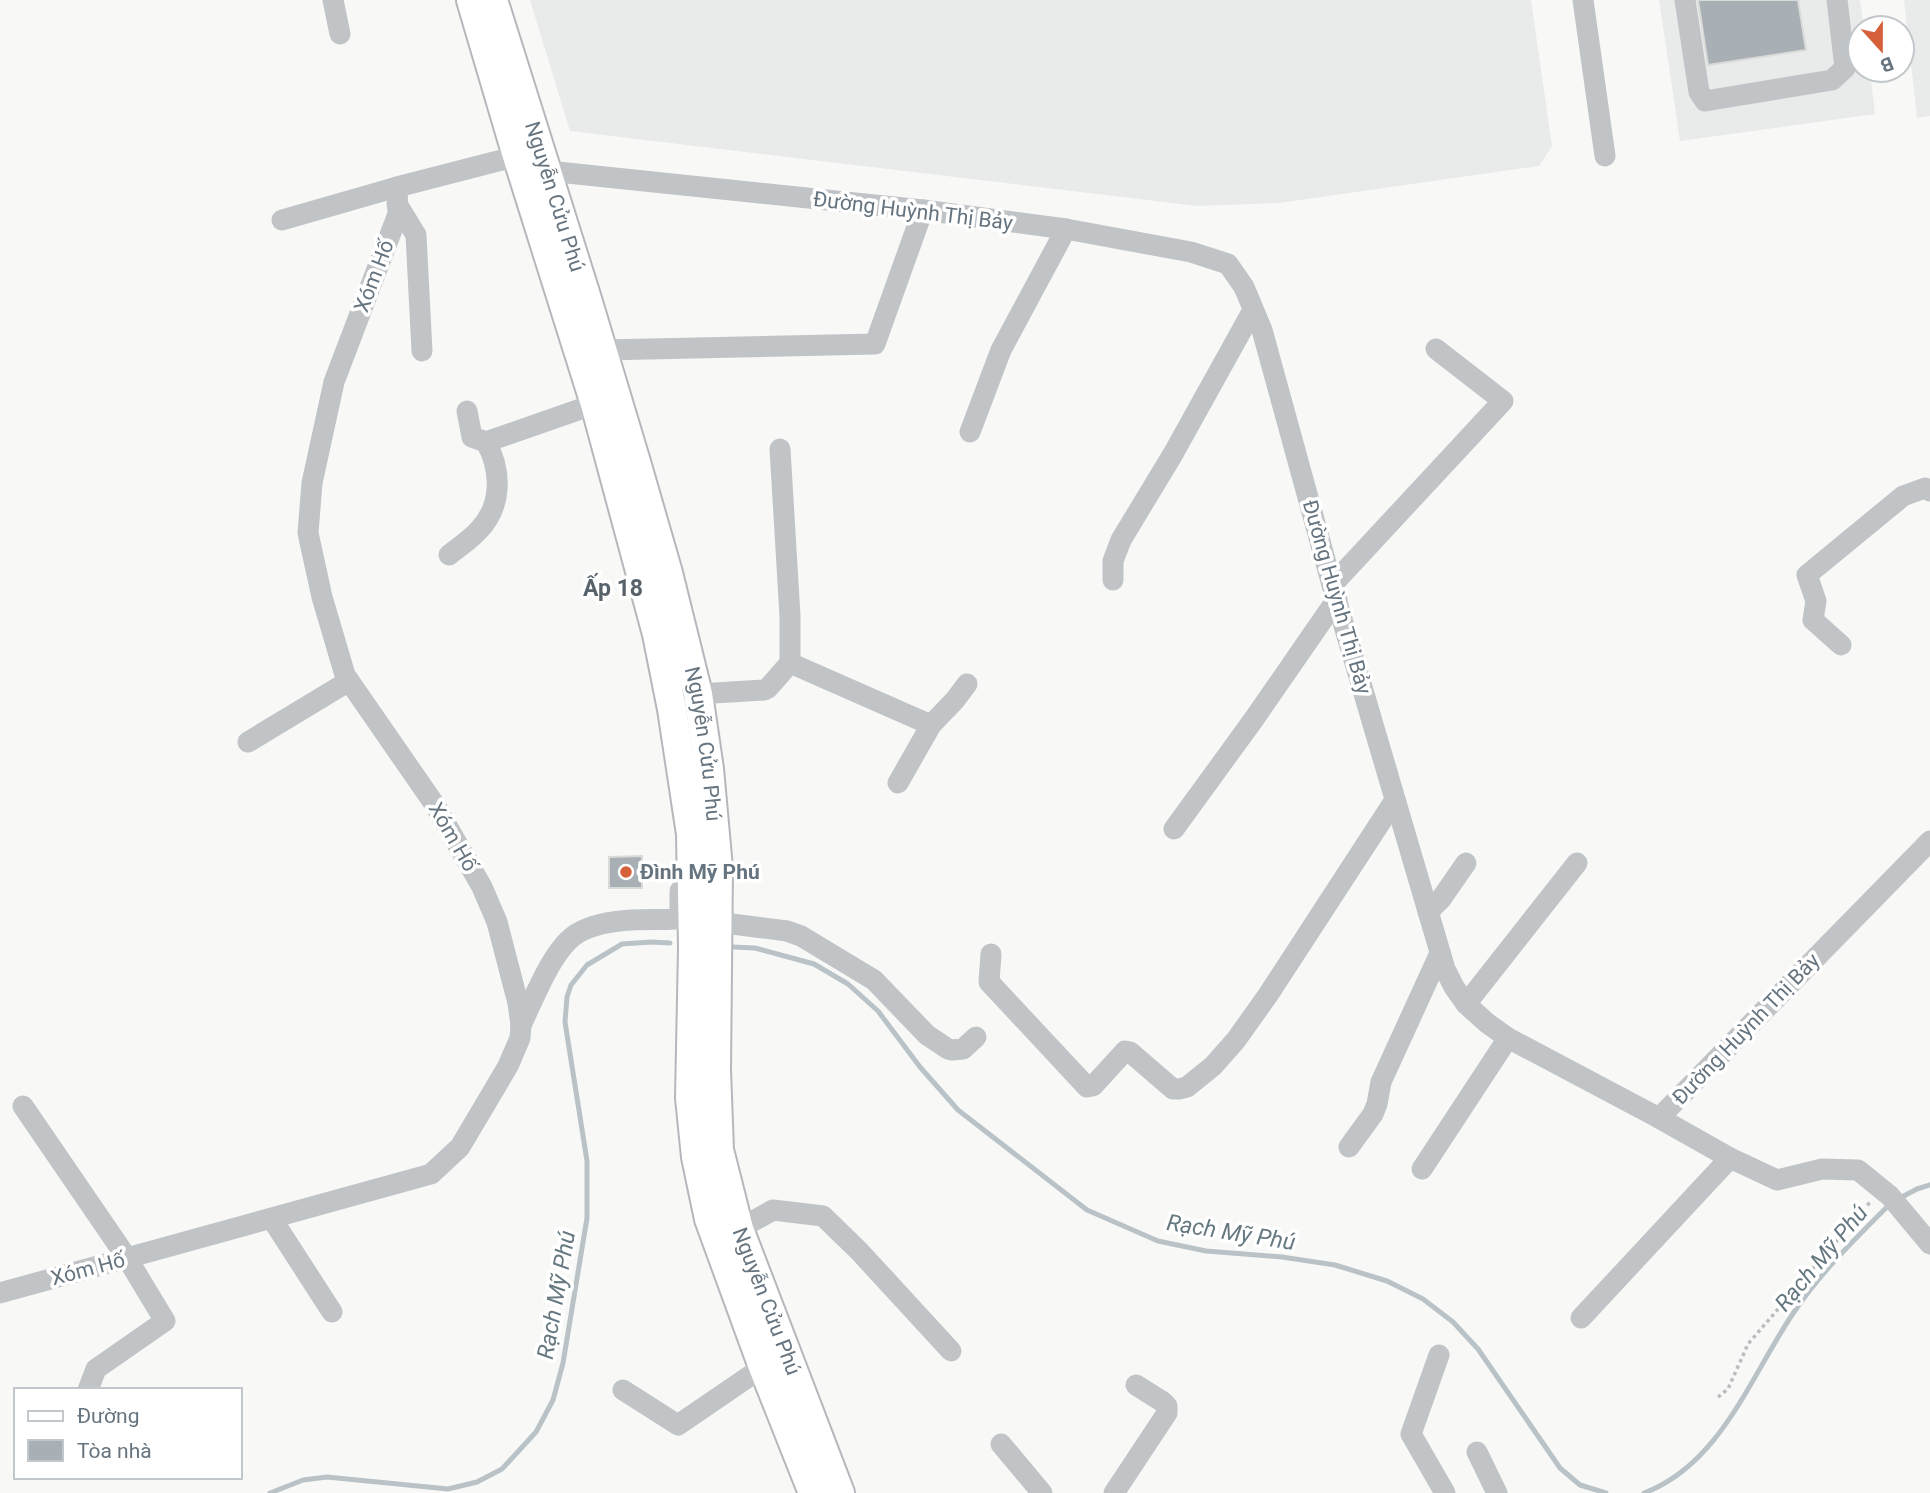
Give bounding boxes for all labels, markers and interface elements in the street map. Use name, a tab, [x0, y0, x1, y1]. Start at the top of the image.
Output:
north arrow	[1846, 14, 1916, 84]
text: B	[1877, 51, 1897, 77]
street label: Nguyễn Cửu Phú	[520, 119, 590, 275]
street label: Đường Huỳnh Thị Bảy	[812, 187, 1014, 235]
street label: Xóm Hố	[349, 235, 399, 316]
street label: Đường Huỳnh Thị Bảy	[1298, 497, 1376, 697]
district label: Ấp 18	[583, 573, 643, 602]
street label: Nguyễn Cửu Phú	[680, 664, 726, 822]
street label: Xóm Hố	[424, 798, 483, 877]
place label: Đình Mỹ Phú	[640, 860, 760, 884]
marker: Đình Mỹ Phú	[618, 864, 634, 880]
street label: Đường Huỳnh Thị Bảy	[1668, 948, 1824, 1110]
water label: Rạch Mỹ Phú	[1769, 1200, 1873, 1317]
water label: Rạch Mỹ Phú	[1165, 1209, 1297, 1256]
street label: Nguyễn Cửu Phú	[728, 1224, 806, 1378]
water label: Rạch Mỹ Phú	[532, 1229, 581, 1361]
street label: Xóm Hố	[48, 1247, 129, 1290]
legend	[14, 1388, 242, 1479]
text: Đường	[77, 1404, 139, 1428]
text: Tòa nhà	[77, 1439, 152, 1463]

